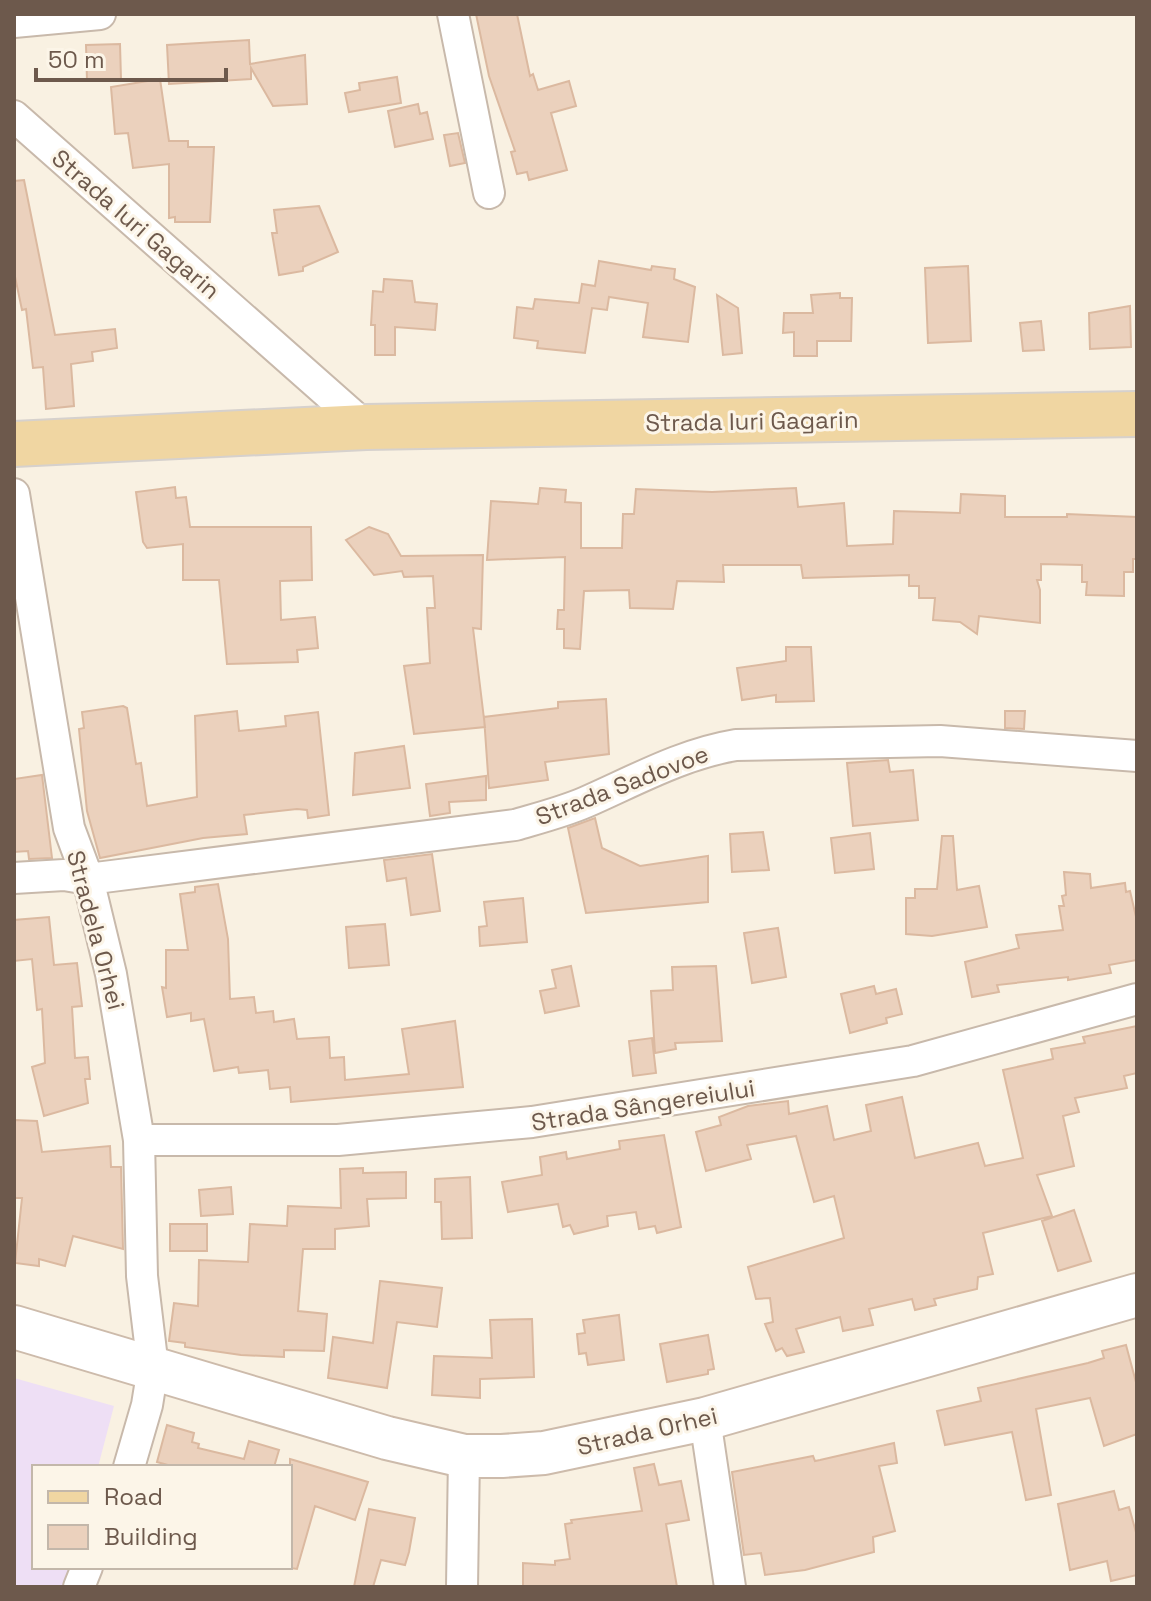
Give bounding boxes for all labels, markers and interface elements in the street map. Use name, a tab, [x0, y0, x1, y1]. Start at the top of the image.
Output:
scale bar	[36, 32, 226, 82]
text: 50 m	[48, 44, 105, 75]
street label: Strada Iuri Gagarin	[45, 142, 227, 306]
street label: Strada Iuri Gagarin	[645, 404, 859, 438]
street label: Strada Sadovoe	[531, 738, 713, 832]
street label: Stradela Orhei	[60, 847, 132, 1013]
street label: Strada Sângereiului	[529, 1072, 757, 1138]
street label: Strada Orhei	[574, 1400, 720, 1462]
legend	[32, 1465, 292, 1569]
text: Road	[104, 1481, 163, 1512]
text: Building	[104, 1521, 198, 1552]

